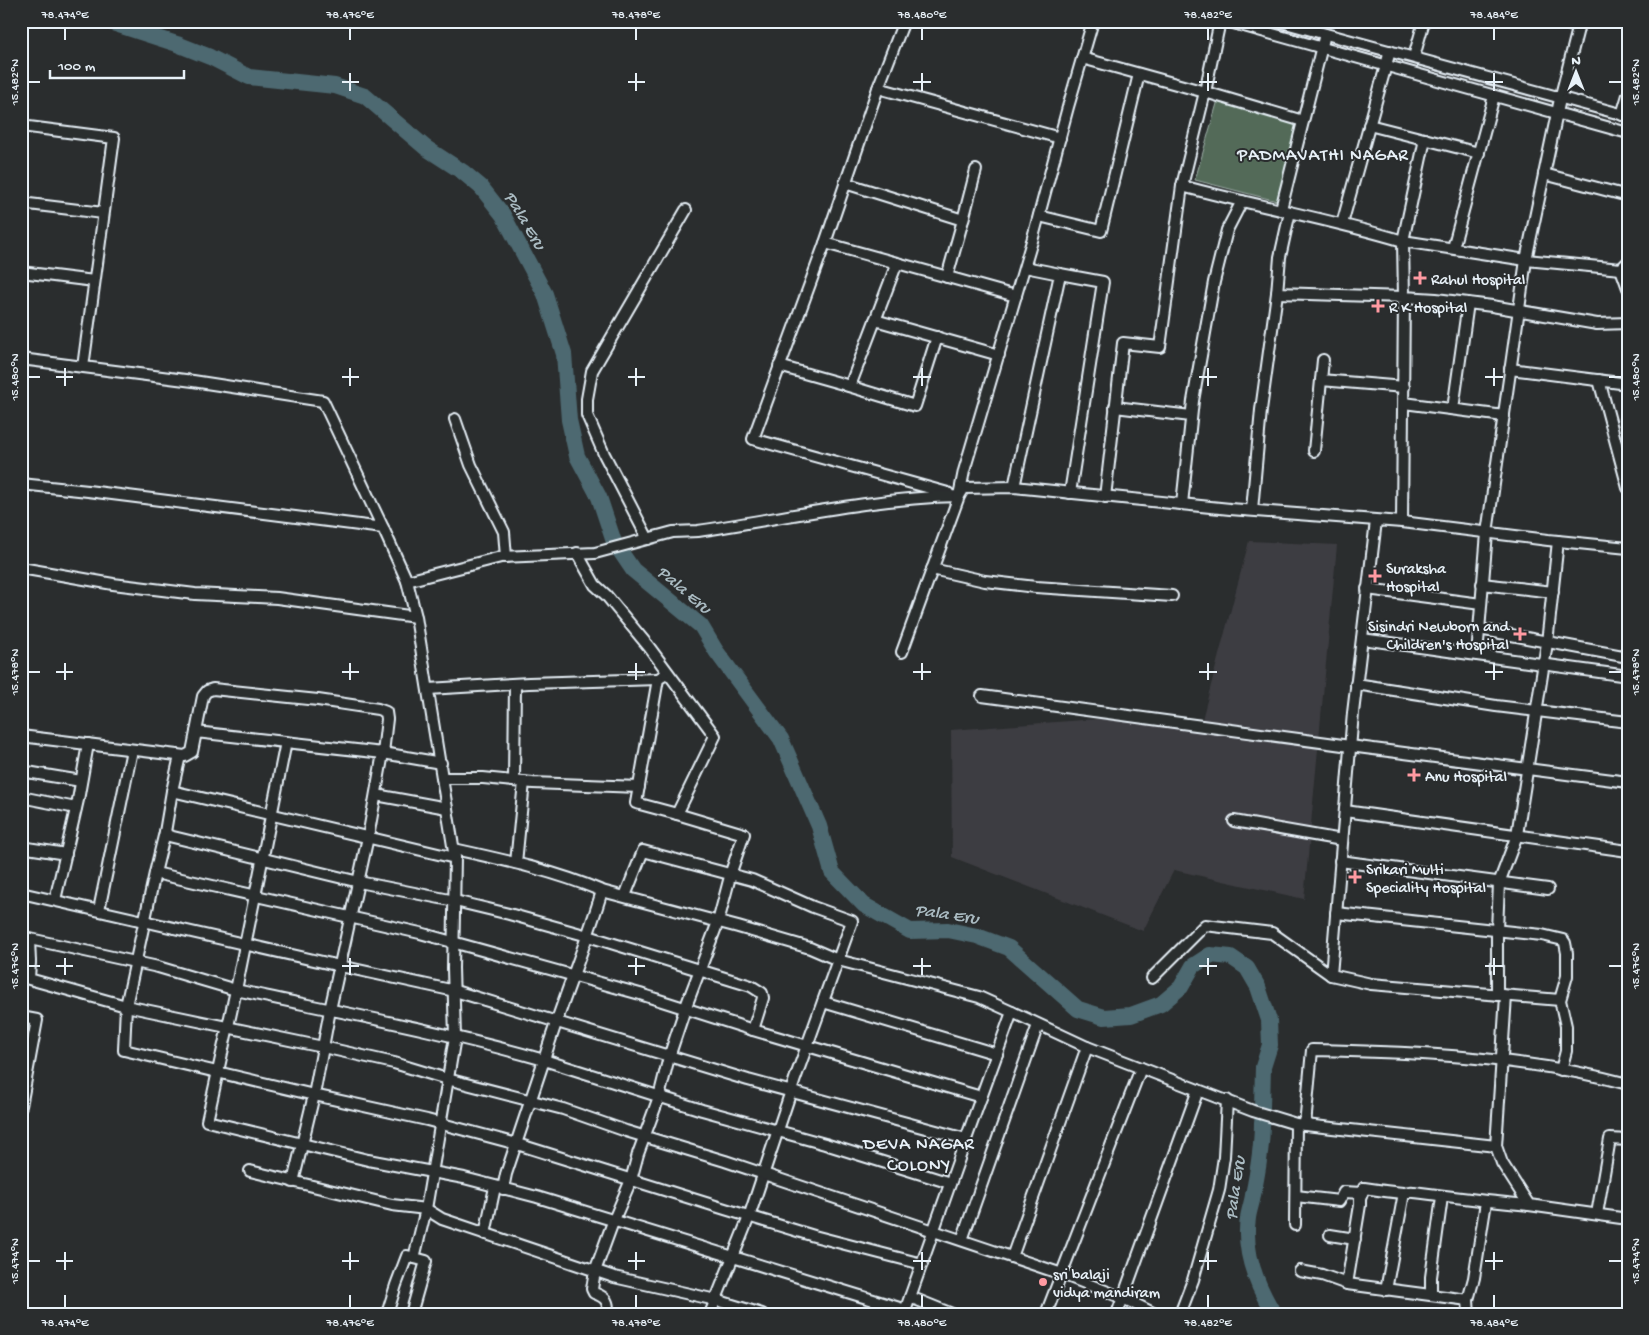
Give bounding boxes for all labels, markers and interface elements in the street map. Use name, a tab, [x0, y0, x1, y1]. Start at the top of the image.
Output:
text: 78.474°E	[40, 9, 89, 23]
text: 78.476°E	[325, 9, 374, 23]
text: 78.478°E	[611, 9, 661, 23]
text: 78.480°E	[897, 9, 947, 23]
text: 78.482°E	[1183, 9, 1232, 23]
text: 78.484°E	[1469, 9, 1518, 23]
scale bar	[50, 48, 184, 80]
north arrow	[1552, 48, 1602, 98]
text: N	[1571, 53, 1581, 70]
text: 100 m	[57, 58, 96, 76]
text: 15.482°N	[9, 59, 23, 106]
text: 15.482°N	[1630, 59, 1644, 106]
district label: PADMAVATHI NAGAR	[1236, 146, 1409, 167]
water label: Pala Eru	[498, 188, 550, 256]
marker: Rahul Hospital	[1413, 271, 1427, 285]
place label: Rahul Hospital	[1431, 272, 1525, 291]
marker: R K Hospital	[1371, 299, 1385, 313]
place label: R K Hospital	[1389, 300, 1467, 319]
text: 15.480°N	[9, 353, 23, 402]
text: 15.480°N	[1630, 353, 1644, 402]
place label: Suraksha Hospital	[1386, 561, 1447, 598]
water label: Pala Eru	[652, 562, 716, 621]
marker: Suraksha Hospital	[1368, 569, 1382, 583]
place label: Sisindri Newborn and Children's Hospital	[1368, 619, 1511, 656]
marker: Sisindri Newborn and Children's Hospital	[1513, 627, 1527, 641]
text: 15.478°N	[9, 649, 23, 696]
text: 15.478°N	[1630, 649, 1644, 696]
marker: Anu Hospital	[1407, 768, 1421, 782]
place label: Anu Hospital	[1425, 769, 1507, 788]
place label: Srikari Multi Speciality Hospital	[1366, 862, 1486, 899]
marker: Srikari Multi Speciality Hospital	[1348, 870, 1362, 884]
water label: Pala Eru	[913, 901, 981, 931]
text: 15.476°N	[9, 943, 23, 990]
text: 15.476°N	[1630, 943, 1644, 990]
district label: DEVA NAGAR COLONY	[862, 1135, 975, 1177]
water label: Pala Eru	[1222, 1154, 1252, 1222]
text: 15.474°N	[9, 1238, 23, 1285]
text: 15.474°N	[1630, 1238, 1644, 1285]
place label: sri balaji vidya mandiram	[1053, 1267, 1161, 1304]
marker: sri balaji vidya mandiram	[1037, 1276, 1049, 1288]
text: 78.474°E	[40, 1317, 89, 1331]
text: 78.476°E	[325, 1317, 374, 1331]
text: 78.478°E	[611, 1317, 661, 1331]
text: 78.480°E	[897, 1317, 947, 1331]
text: 78.482°E	[1183, 1317, 1232, 1331]
text: 78.484°E	[1469, 1317, 1518, 1331]

